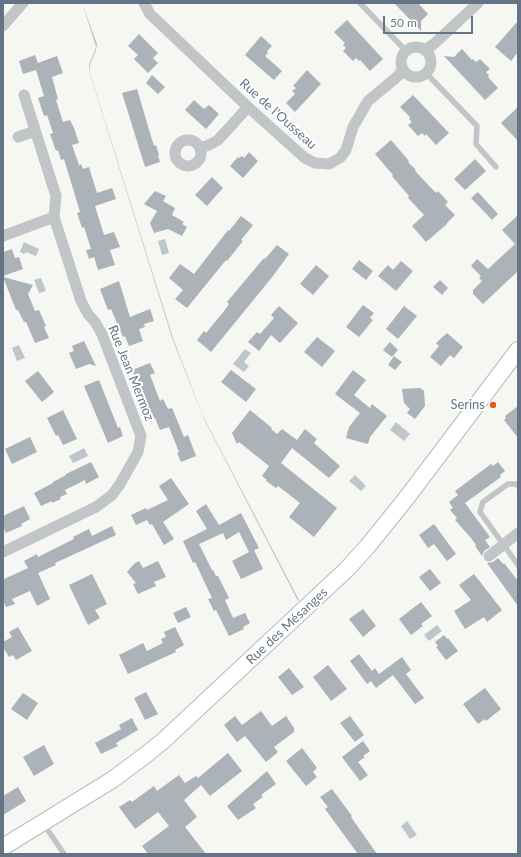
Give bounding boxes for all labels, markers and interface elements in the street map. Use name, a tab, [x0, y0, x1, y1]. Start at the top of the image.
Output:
scale bar	[385, 8, 475, 34]
text: 50 m	[390, 15, 417, 30]
street label: Rue de l'Ousseau	[236, 75, 320, 153]
street label: Rue Jean Mermoz	[105, 323, 157, 423]
place label: Serins	[450, 397, 485, 413]
marker: Serins	[488, 400, 498, 410]
street label: Rue des Mésanges	[243, 584, 331, 668]

